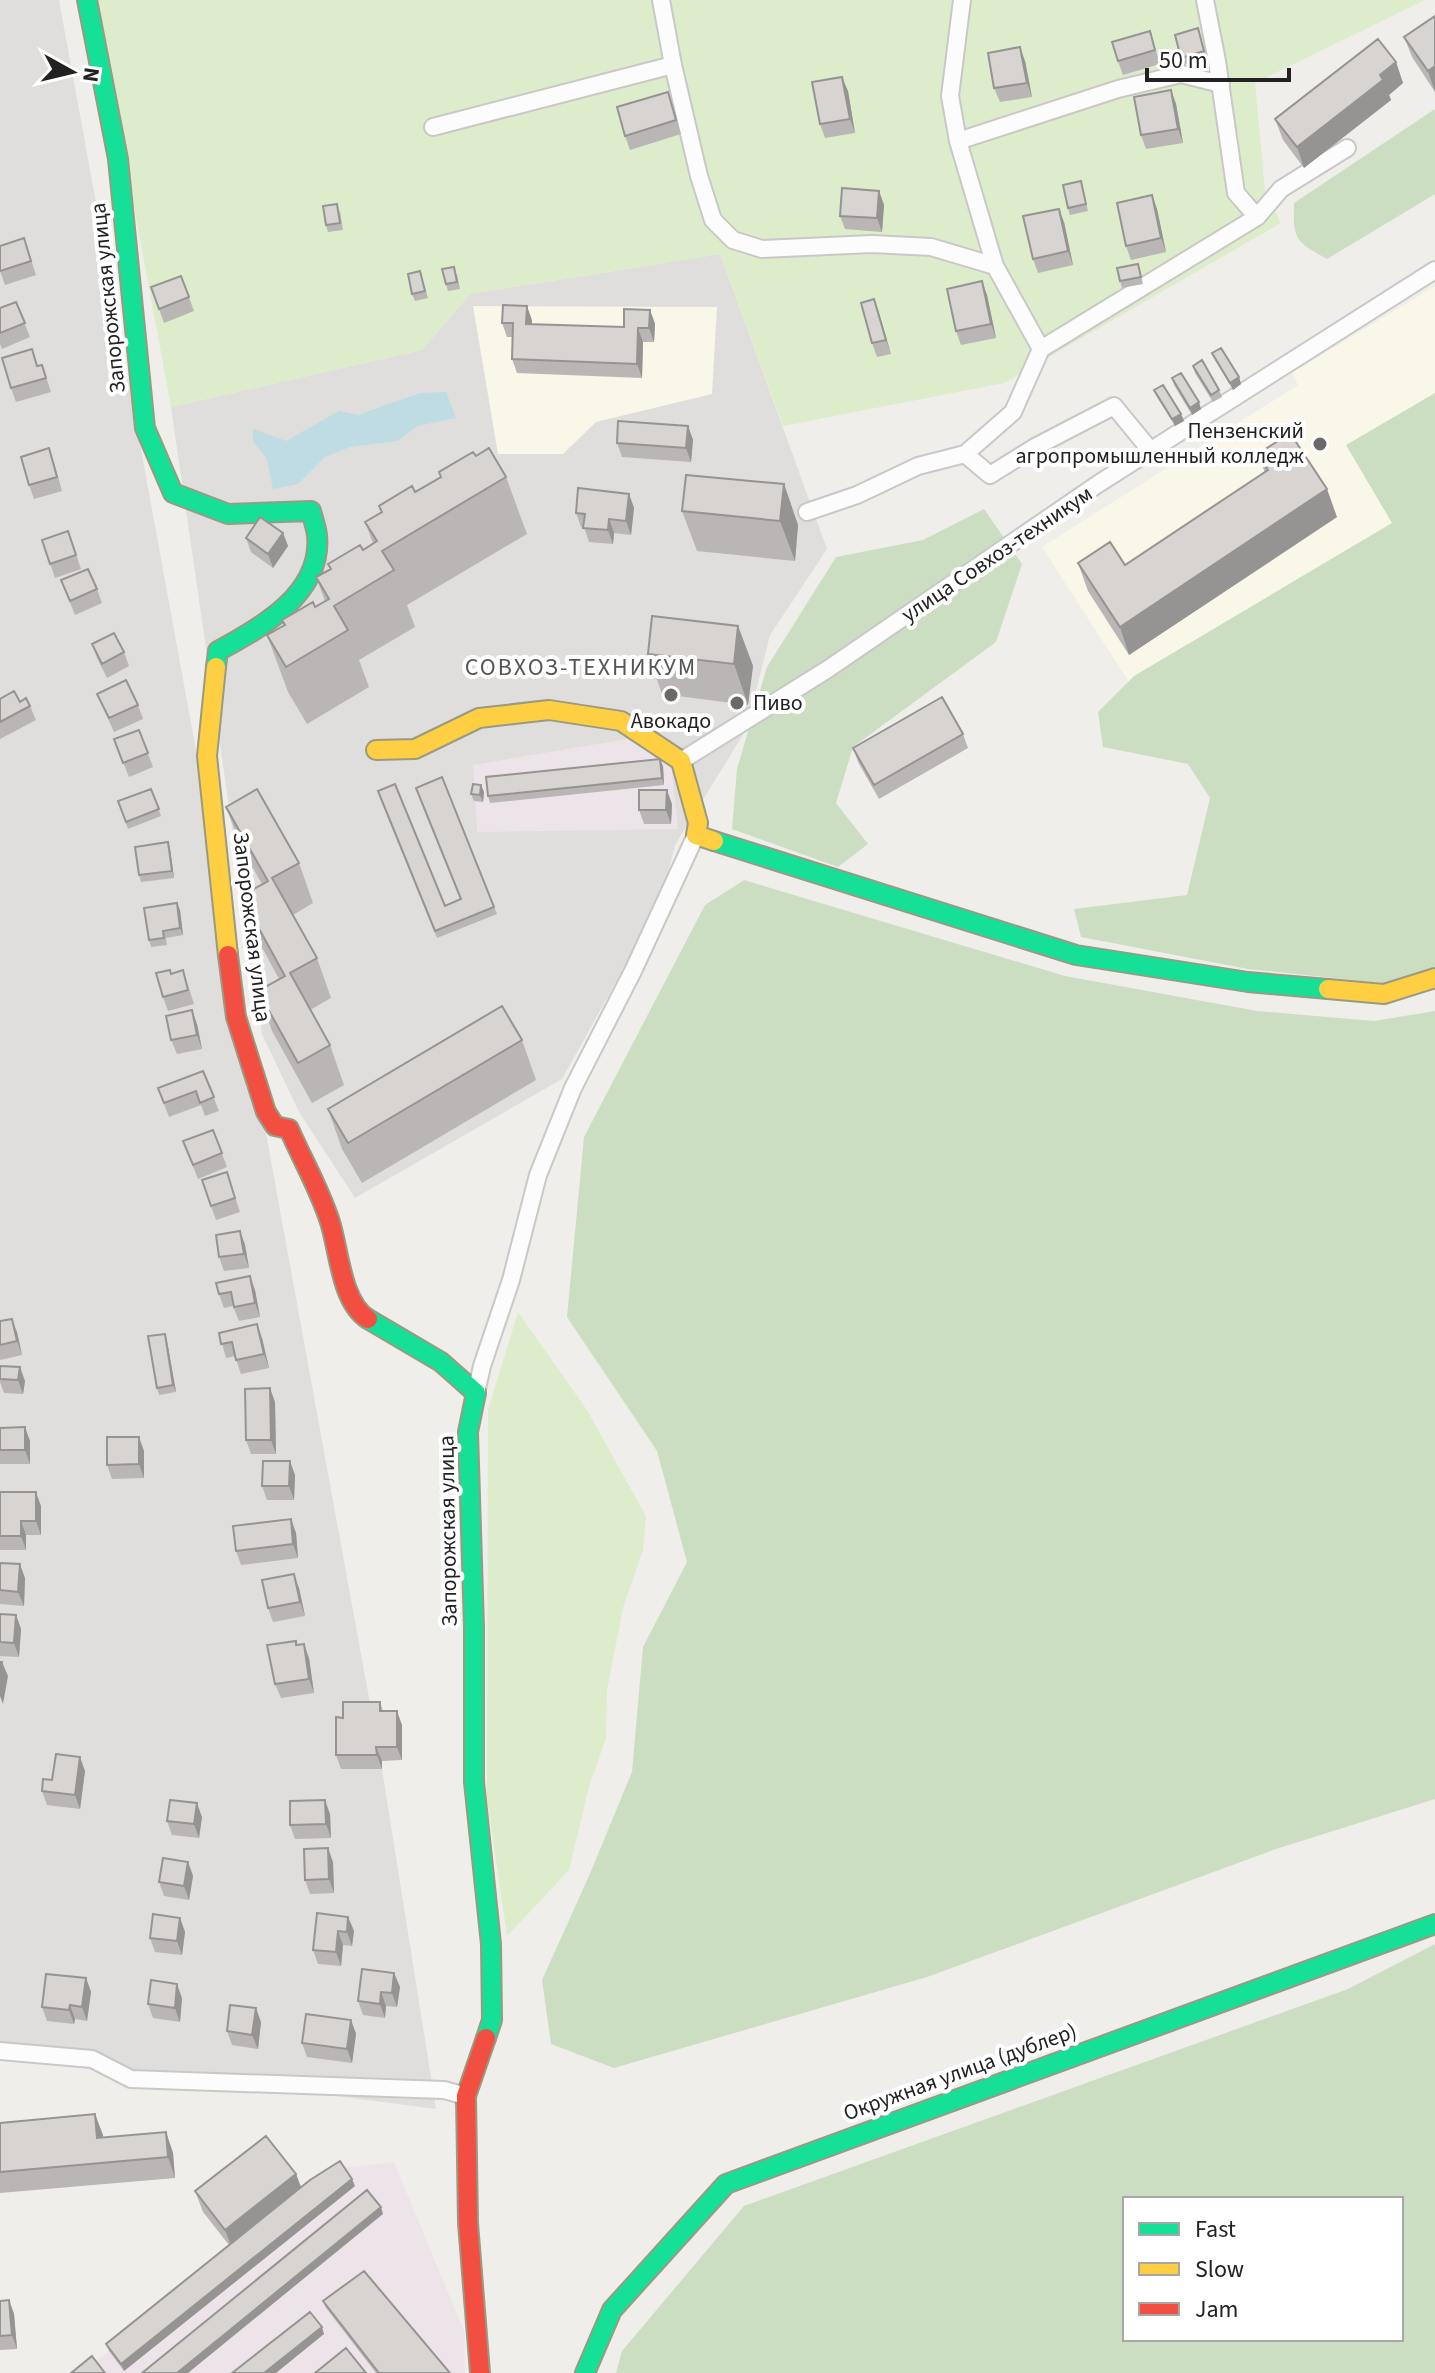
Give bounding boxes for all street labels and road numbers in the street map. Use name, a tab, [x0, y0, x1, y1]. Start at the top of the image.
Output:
street label: Запорожская улица	[82, 201, 134, 395]
street label: улица Совхоз-техникум	[895, 478, 1099, 630]
street label: Запорожская улица	[224, 830, 280, 1024]
street label: Запорожская улица	[430, 1435, 466, 1627]
street label: Окружная улица (дублер)	[839, 2015, 1081, 2129]

